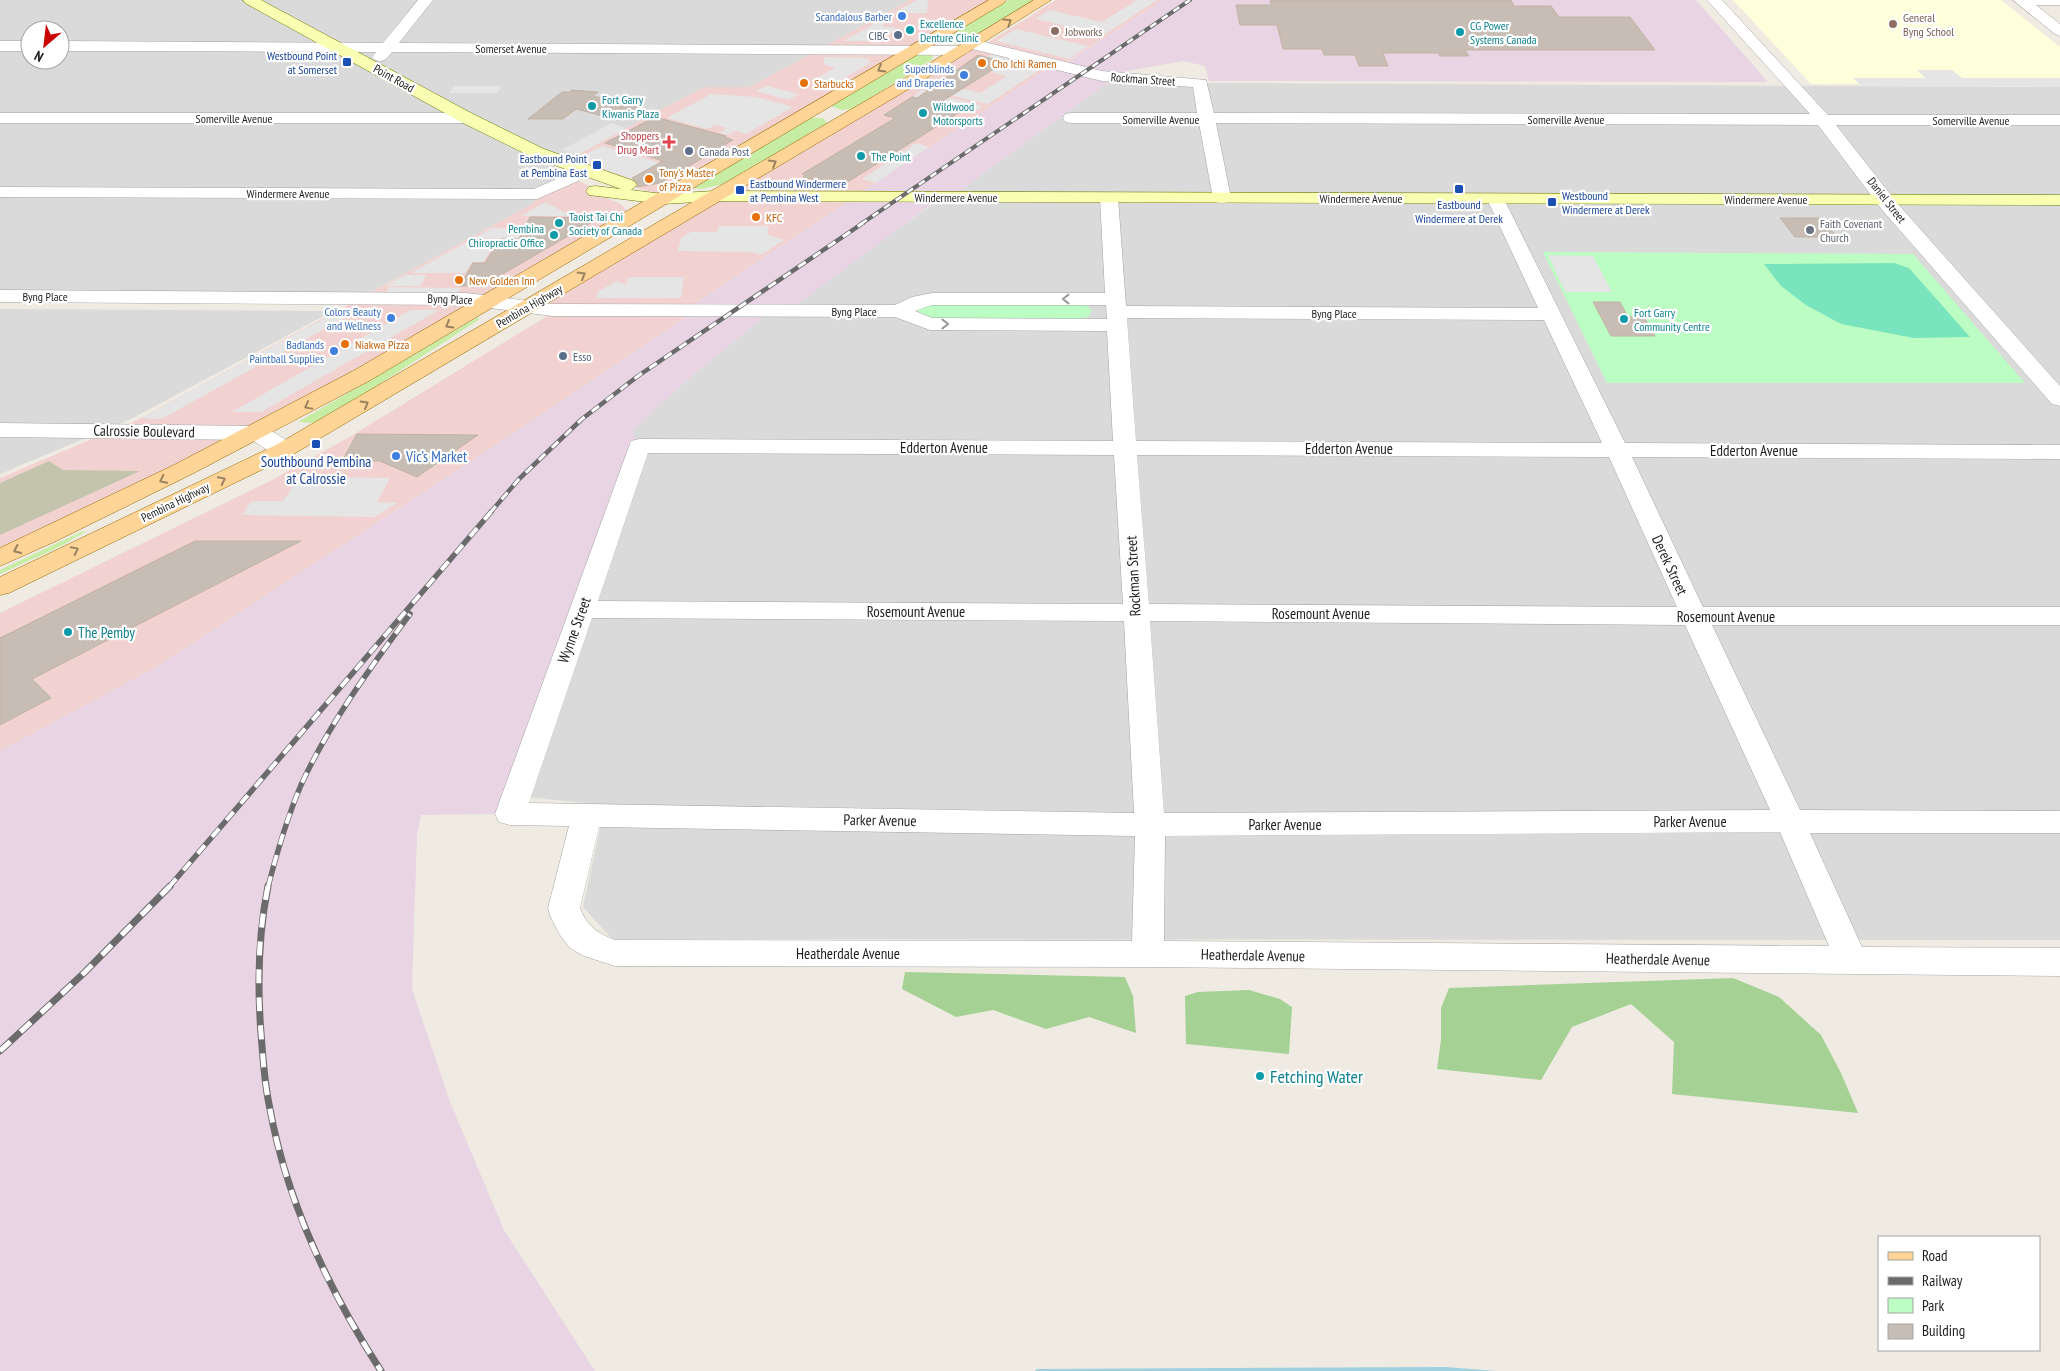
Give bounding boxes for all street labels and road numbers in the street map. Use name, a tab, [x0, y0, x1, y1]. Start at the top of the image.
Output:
street label: Somerset Avenue	[475, 41, 547, 56]
street label: Point Road	[371, 61, 417, 95]
street label: Rockman Street	[1110, 69, 1176, 89]
street label: Somerville Avenue	[196, 111, 272, 126]
street label: Somerville Avenue	[1123, 112, 1199, 127]
street label: Somerville Avenue	[1528, 112, 1604, 127]
street label: Somerville Avenue	[1933, 113, 2009, 128]
street label: Daniel Street	[1864, 174, 1910, 226]
street label: Windermere Avenue	[247, 186, 330, 201]
street label: Windermere Avenue	[915, 190, 998, 205]
street label: Windermere Avenue	[1320, 191, 1403, 206]
street label: Windermere Avenue	[1725, 192, 1808, 207]
street label: Pembina Highway	[493, 281, 565, 331]
street label: Byng Place	[22, 289, 68, 304]
street label: Byng Place	[427, 291, 473, 307]
street label: Byng Place	[831, 304, 877, 319]
street label: Byng Place	[1311, 306, 1357, 321]
street label: Calrossie Boulevard	[93, 421, 195, 441]
street label: Edderton Avenue	[900, 438, 988, 457]
street label: Edderton Avenue	[1305, 439, 1393, 458]
street label: Edderton Avenue	[1710, 441, 1798, 460]
street label: Pembina Highway	[138, 479, 212, 525]
street label: Derek Street	[1648, 532, 1692, 598]
street label: Rockman Street	[1121, 535, 1145, 617]
street label: Wynne Street	[553, 594, 595, 666]
street label: Rosemount Avenue	[867, 602, 965, 621]
street label: Rosemount Avenue	[1272, 604, 1370, 623]
street label: Rosemount Avenue	[1677, 607, 1775, 626]
street label: Parker Avenue	[843, 810, 917, 830]
street label: Parker Avenue	[1653, 812, 1727, 831]
street label: Parker Avenue	[1248, 815, 1322, 834]
street label: Heatherdale Avenue	[796, 944, 900, 963]
street label: Heatherdale Avenue	[1201, 945, 1305, 965]
street label: Heatherdale Avenue	[1606, 949, 1710, 969]

